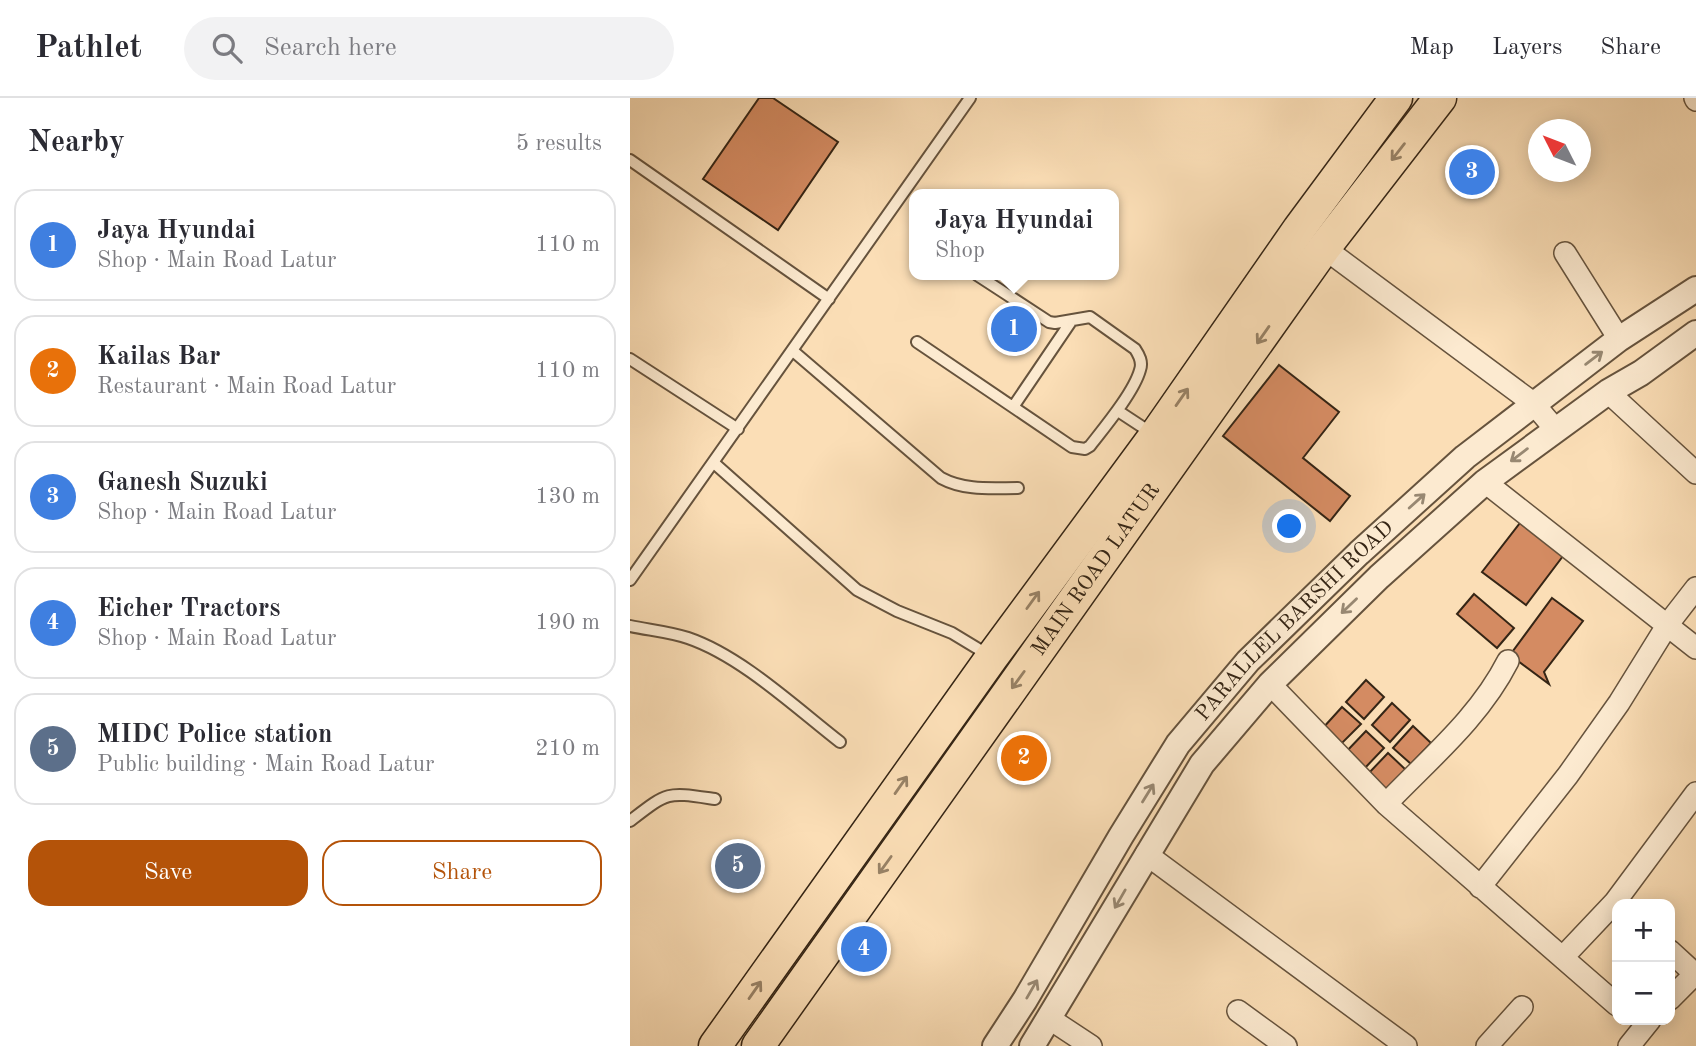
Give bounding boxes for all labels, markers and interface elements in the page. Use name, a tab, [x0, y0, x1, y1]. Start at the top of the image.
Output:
search box	[184, 17, 674, 80]
icon: search	[208, 29, 246, 67]
text: Pathlet	[35, 32, 142, 65]
text: Search here	[264, 35, 397, 61]
text: Map	[1410, 36, 1454, 60]
text: Layers	[1492, 36, 1562, 60]
text: Share	[1600, 36, 1661, 60]
north arrow	[1528, 119, 1591, 182]
text: Nearby	[28, 128, 125, 158]
text: 5 results	[516, 132, 602, 155]
one-way arrow	[1391, 142, 1406, 161]
pin: 3	[1449, 146, 1495, 198]
popup	[909, 189, 1119, 280]
text: Jaya Hyundai	[935, 208, 1093, 234]
text: Jaya Hyundai	[97, 218, 255, 244]
text: 1	[46, 233, 60, 256]
text: 110 m	[535, 233, 600, 256]
text: Shop	[935, 239, 985, 262]
text: Shop · Main Road Latur	[97, 249, 336, 272]
pin: 1	[991, 303, 1037, 355]
one-way arrow	[1256, 325, 1270, 344]
text: Kailas Bar	[97, 344, 221, 370]
one-way arrow	[1584, 351, 1603, 366]
text: 2	[46, 359, 60, 382]
text: 110 m	[535, 359, 600, 382]
text: Restaurant · Main Road Latur	[97, 375, 396, 398]
one-way arrow	[1175, 388, 1189, 407]
one-way arrow	[1510, 448, 1529, 462]
text: Ganesh Suzuki	[97, 470, 268, 496]
street label: MAIN ROAD LATUR	[1028, 480, 1164, 660]
text: 3	[46, 485, 60, 508]
text: 130 m	[535, 485, 600, 508]
one-way arrow	[1408, 493, 1426, 509]
text: Shop · Main Road Latur	[97, 501, 336, 524]
your location	[1272, 509, 1306, 543]
street label: PARALLEL BARSHI ROAD	[1192, 517, 1397, 725]
one-way arrow	[1026, 591, 1040, 610]
text: Eicher Tractors	[97, 596, 281, 622]
one-way arrow	[1341, 598, 1358, 615]
text: 4	[46, 611, 60, 634]
text: 190 m	[535, 611, 600, 634]
text: Shop · Main Road Latur	[97, 627, 336, 650]
one-way arrow	[1011, 670, 1025, 689]
text: MIDC Police station	[97, 722, 332, 748]
pin: 2	[1001, 732, 1047, 784]
text: 5	[46, 737, 60, 760]
text: 210 m	[535, 737, 600, 760]
text: Public building · Main Road Latur	[97, 753, 434, 776]
one-way arrow	[894, 776, 908, 795]
one-way arrow	[1141, 784, 1155, 804]
button: Save	[28, 840, 308, 906]
button: Share	[322, 840, 602, 906]
pin: 5	[715, 840, 761, 892]
one-way arrow	[878, 855, 893, 874]
one-way arrow	[1113, 889, 1127, 909]
map controls	[1612, 899, 1675, 1025]
button: +	[1612, 899, 1675, 962]
pin: 4	[841, 923, 887, 975]
button: −	[1612, 962, 1675, 1025]
one-way arrow	[1026, 979, 1039, 1000]
one-way arrow	[748, 981, 762, 1000]

